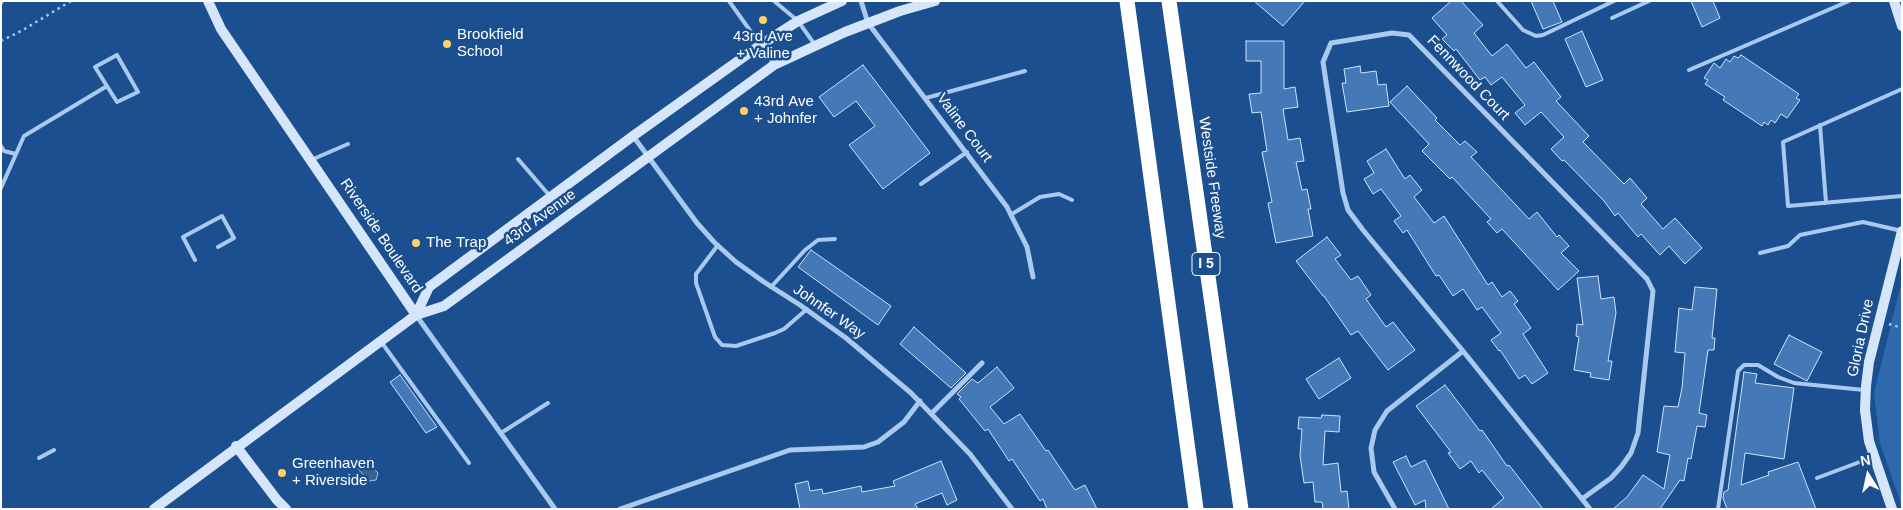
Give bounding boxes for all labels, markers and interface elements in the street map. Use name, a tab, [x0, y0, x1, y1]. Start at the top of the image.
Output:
marker: 43rd Ave + Valine	[757, 14, 769, 26]
place label: Brookfield School	[457, 26, 524, 61]
place label: 43rd Ave + Valine	[733, 28, 793, 63]
street label: Fennwood Court	[1423, 32, 1513, 124]
marker: Brookfield School	[441, 38, 453, 50]
street label: Valine Court	[932, 90, 996, 166]
place label: 43rd Ave + Johnfer	[754, 93, 817, 128]
marker: 43rd Ave + Johnfer	[738, 105, 750, 117]
street label: Westside Freeway	[1195, 116, 1229, 240]
street label: Riverside Boulevard	[336, 175, 426, 297]
street label: 43rd Avenue	[500, 186, 580, 250]
place label: The Trap	[426, 234, 486, 252]
marker: The Trap	[410, 237, 422, 249]
road number: I 5	[1192, 252, 1220, 276]
street label: Johnfer Way	[790, 281, 868, 343]
street label: Gloria Drive	[1844, 297, 1878, 379]
north arrow	[1843, 450, 1893, 500]
text: N	[1859, 451, 1872, 469]
place label: Greenhaven + Riverside	[292, 455, 375, 490]
marker: Greenhaven + Riverside	[276, 467, 288, 479]

